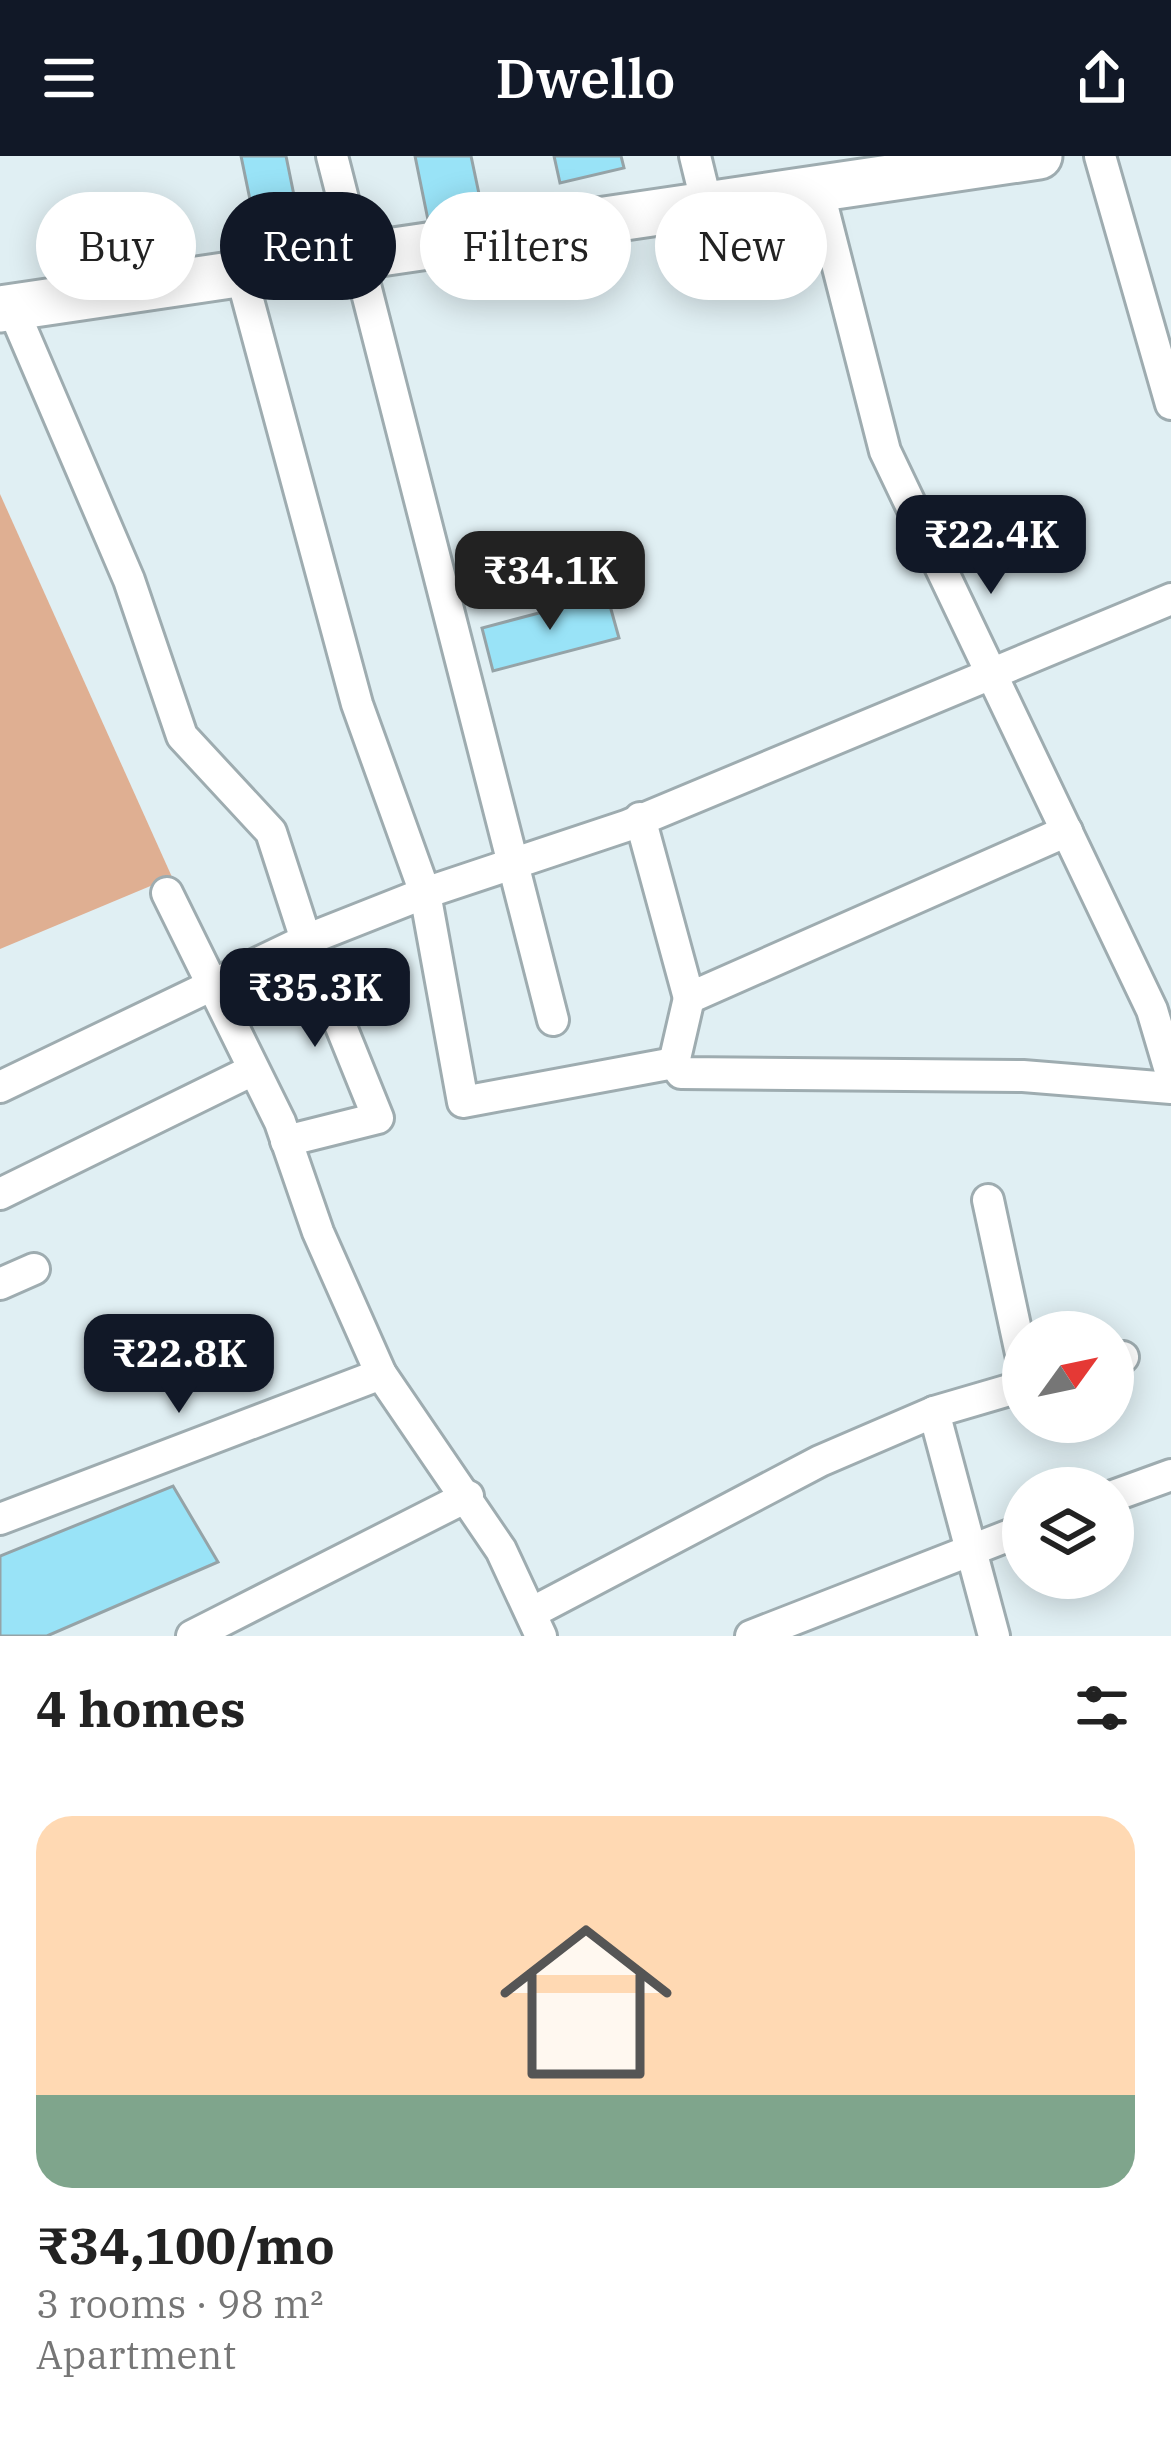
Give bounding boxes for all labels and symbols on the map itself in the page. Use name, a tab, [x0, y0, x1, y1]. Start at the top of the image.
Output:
pin: ₹22.4K	[893, 495, 1089, 597]
pin: ₹34.1K	[452, 531, 648, 633]
pin: ₹35.3K	[217, 948, 413, 1050]
north arrow	[1002, 1311, 1134, 1443]
pin: ₹22.8K	[81, 1314, 277, 1416]

